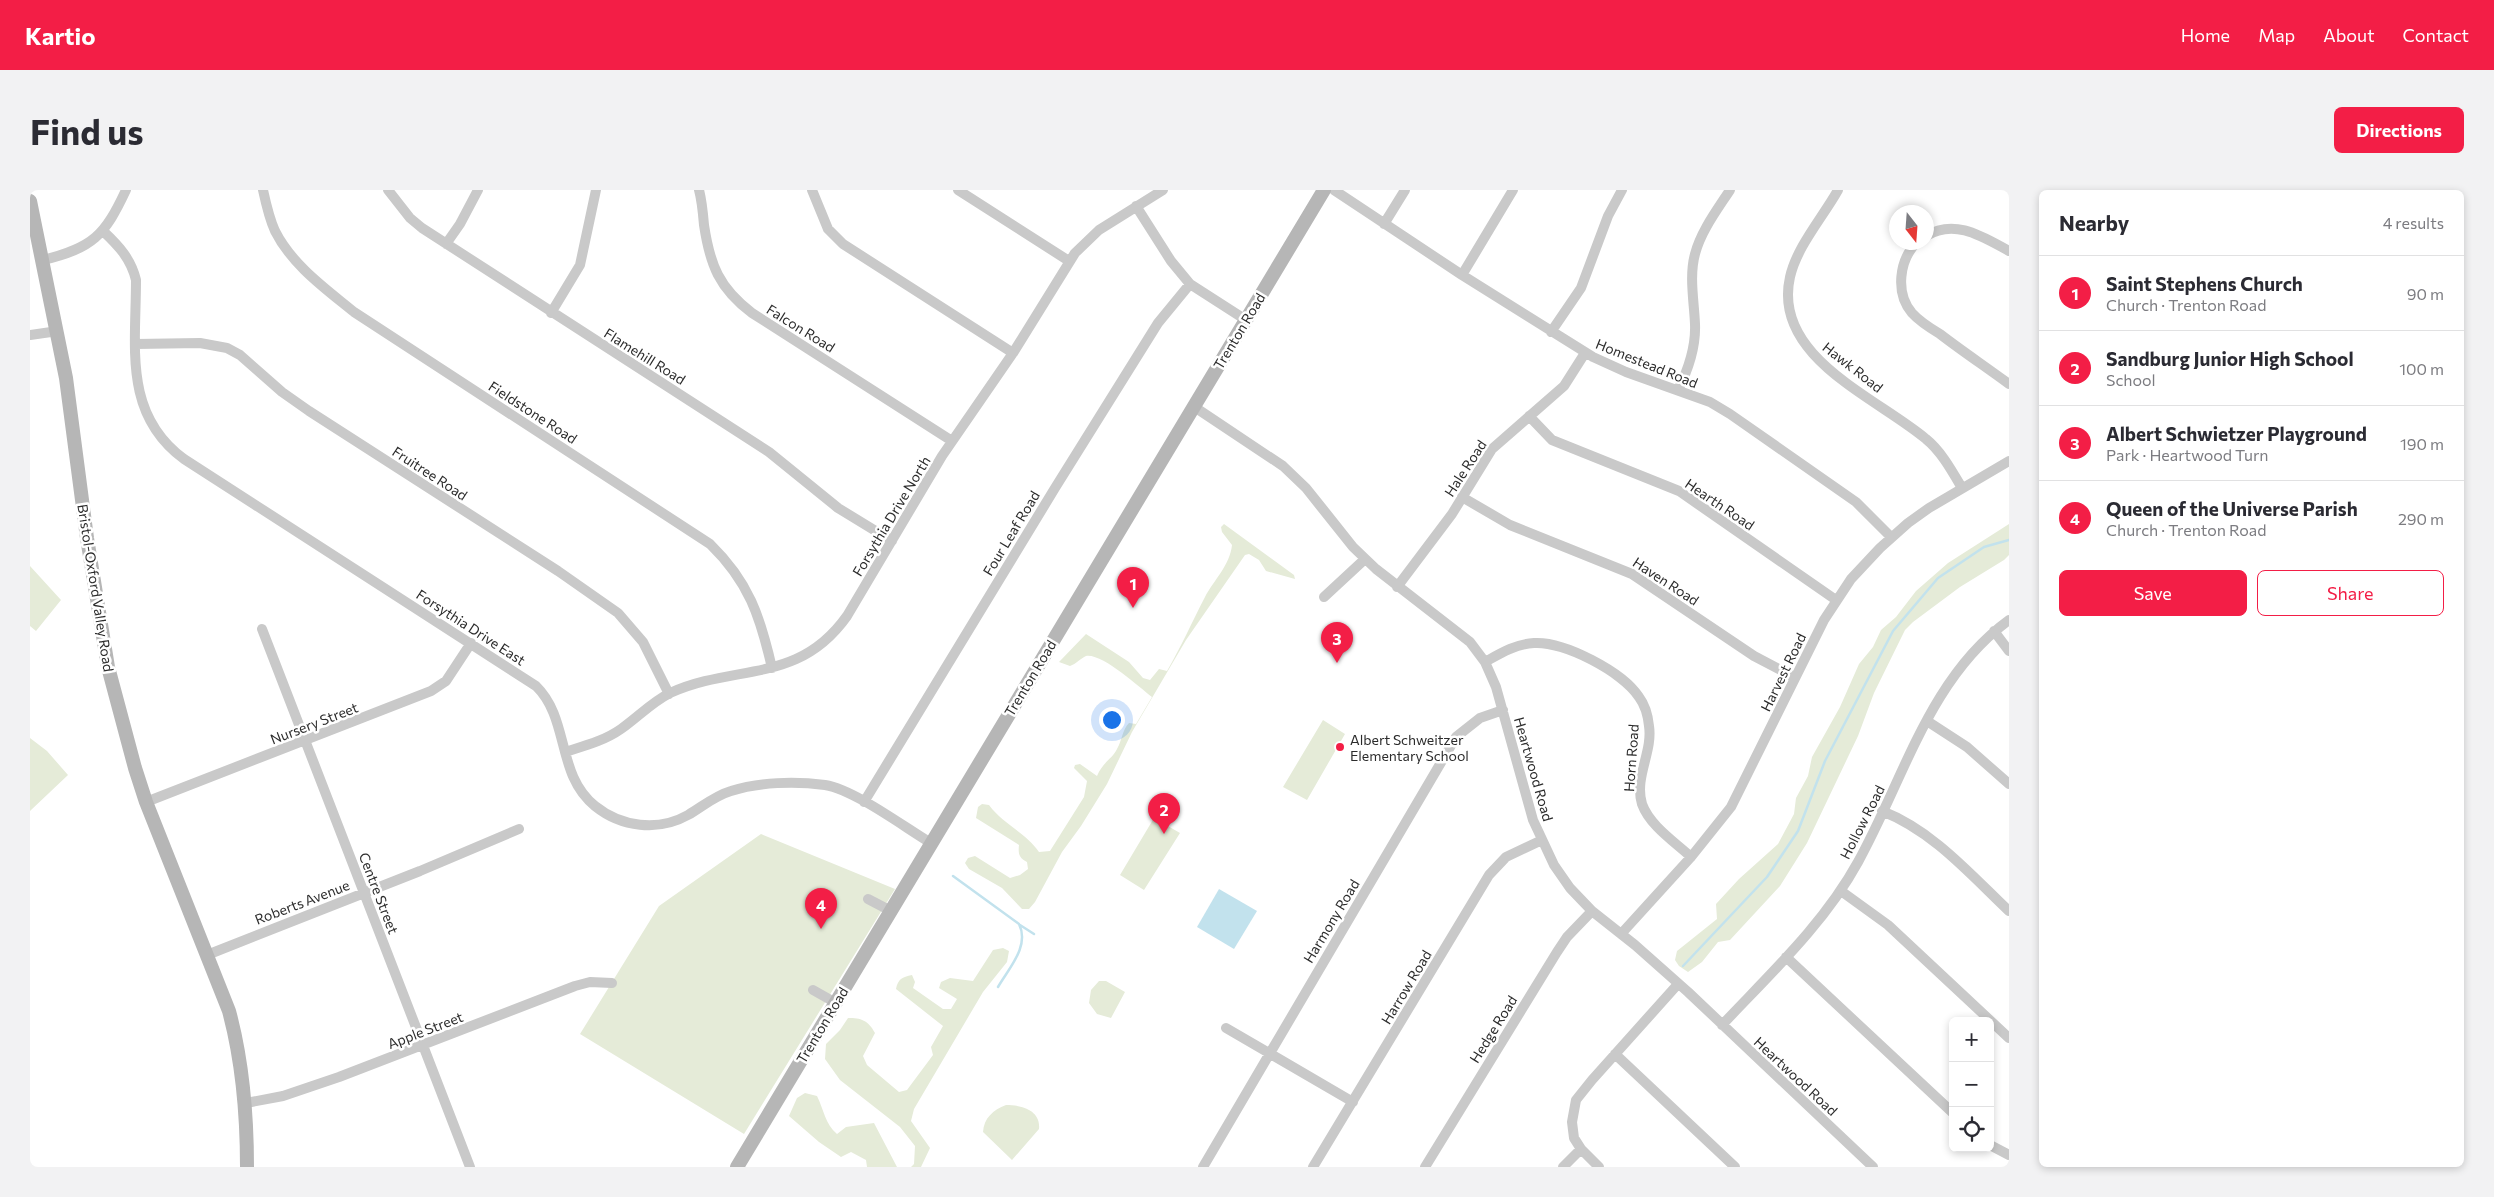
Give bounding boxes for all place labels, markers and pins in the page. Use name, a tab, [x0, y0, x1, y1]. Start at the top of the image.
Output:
pin: 1	[1117, 567, 1149, 608]
pin: 3	[1321, 622, 1353, 663]
place label: Albert Schweitzer Elementary School	[1350, 731, 1469, 764]
marker: Albert Schweitzer Elementary School	[1334, 741, 1346, 753]
pin: 2	[1148, 793, 1180, 834]
pin: 4	[805, 888, 837, 929]

